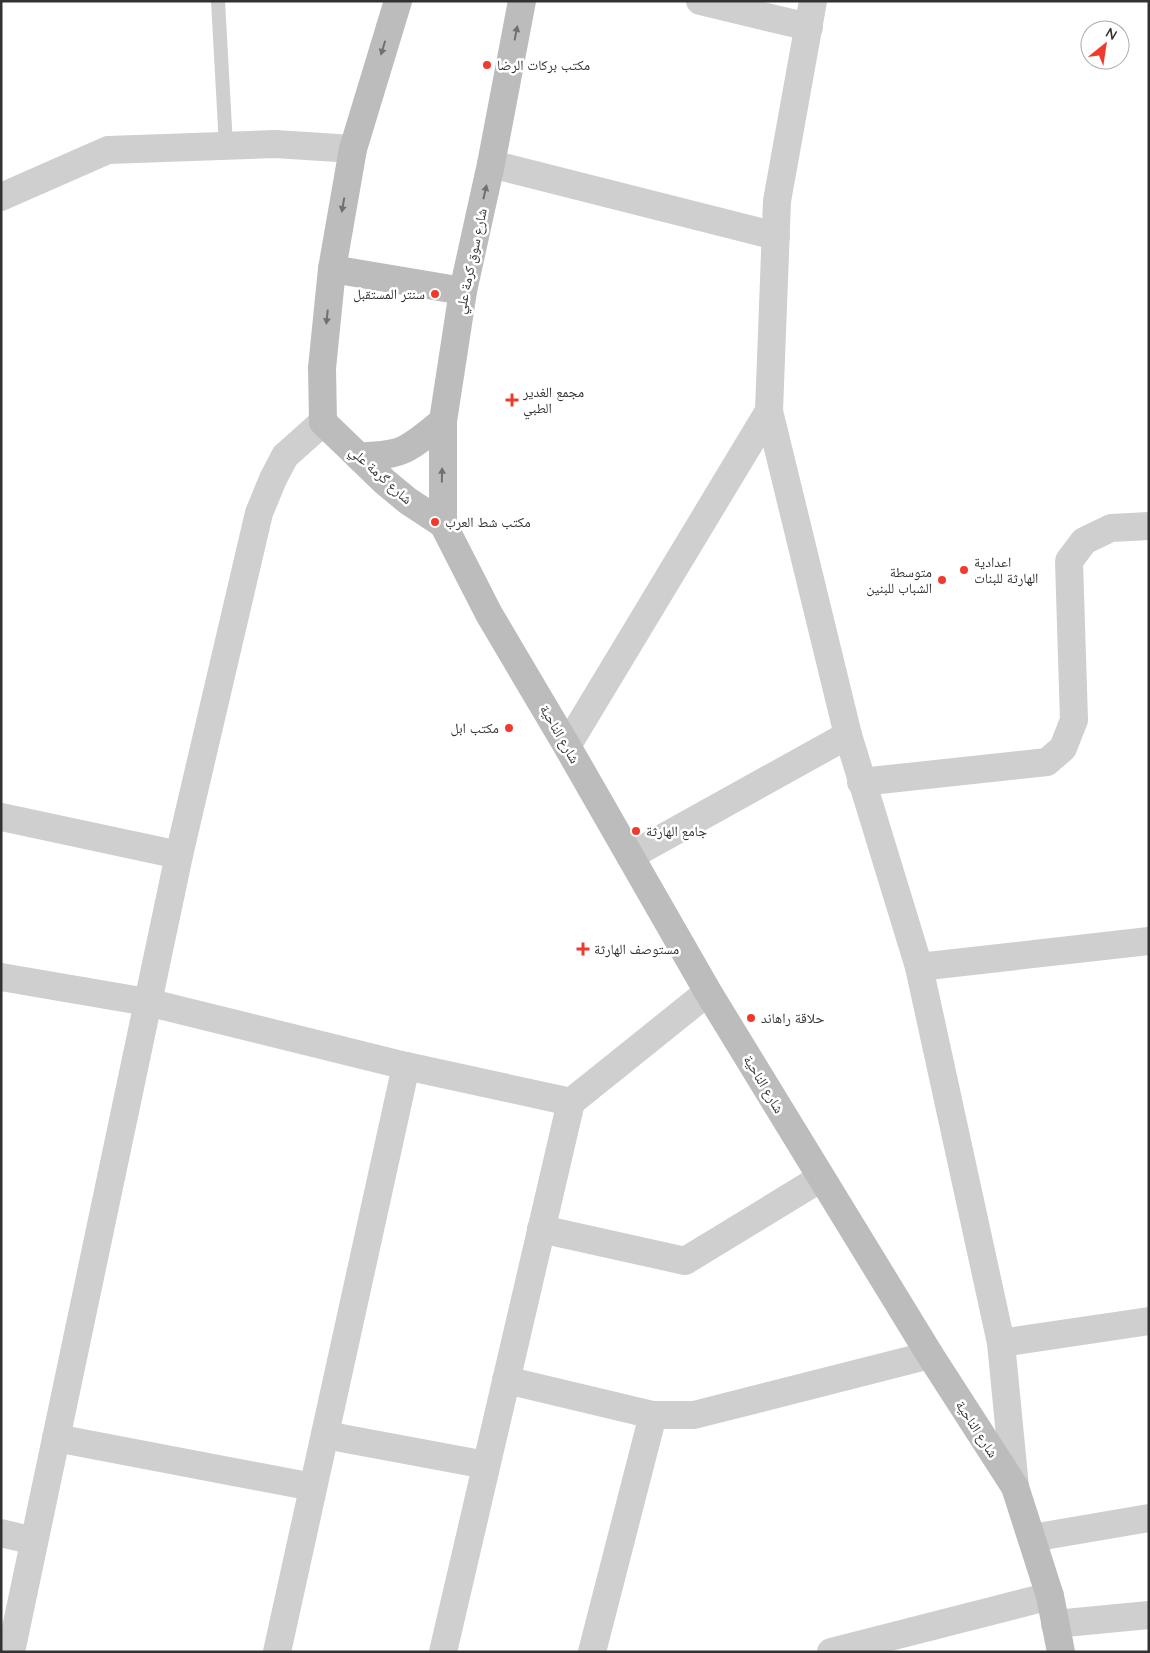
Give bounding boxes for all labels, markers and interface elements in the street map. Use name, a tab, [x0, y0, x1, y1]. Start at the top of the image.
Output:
north arrow	[1080, 20, 1130, 70]
text: N	[1103, 23, 1120, 44]
one-way arrow	[512, 24, 520, 40]
one-way arrow	[379, 41, 387, 56]
place label: مكتب بركات الرضا	[497, 56, 590, 74]
marker: مكتب بركات الرضا	[481, 59, 493, 71]
one-way arrow	[481, 185, 489, 200]
one-way arrow	[339, 197, 347, 213]
street label: شارع سوق كرمة علي	[451, 207, 493, 316]
place label: سنتر المستقبل	[353, 285, 425, 303]
marker: سنتر المستقبل	[429, 288, 441, 300]
one-way arrow	[323, 310, 331, 326]
place label: مجمع الغدير الطبي	[522, 383, 584, 420]
marker: مجمع الغدير الطبي	[505, 393, 519, 407]
street label: شارع گرمة علي	[344, 442, 416, 510]
one-way arrow	[438, 467, 446, 483]
place label: مكتب شط العرب	[445, 513, 531, 531]
marker: مكتب شط العرب	[429, 516, 441, 528]
place label: اعدادية الهارثة للبنات	[974, 553, 1038, 587]
place label: متوسطة الشباب للبنين	[866, 563, 932, 597]
marker: اعدادية الهارثة للبنات	[958, 564, 970, 576]
marker: متوسطة الشباب للبنين	[936, 574, 948, 586]
street label: شارع الناحية	[535, 702, 584, 767]
place label: مكتب ابل	[450, 719, 499, 737]
marker: مكتب ابل	[503, 722, 515, 734]
place label: جامع الهارثة	[646, 822, 707, 841]
marker: جامع الهارثة	[630, 825, 642, 837]
place label: مستوصف الهارثة	[594, 940, 679, 958]
marker: مستوصف الهارثة	[576, 942, 590, 956]
place label: حلاقة راهاند	[761, 1009, 824, 1027]
marker: حلاقة راهاند	[745, 1012, 757, 1024]
street label: شارع الناحية	[739, 1052, 788, 1117]
street label: شارع الناحية	[951, 1397, 1002, 1462]

